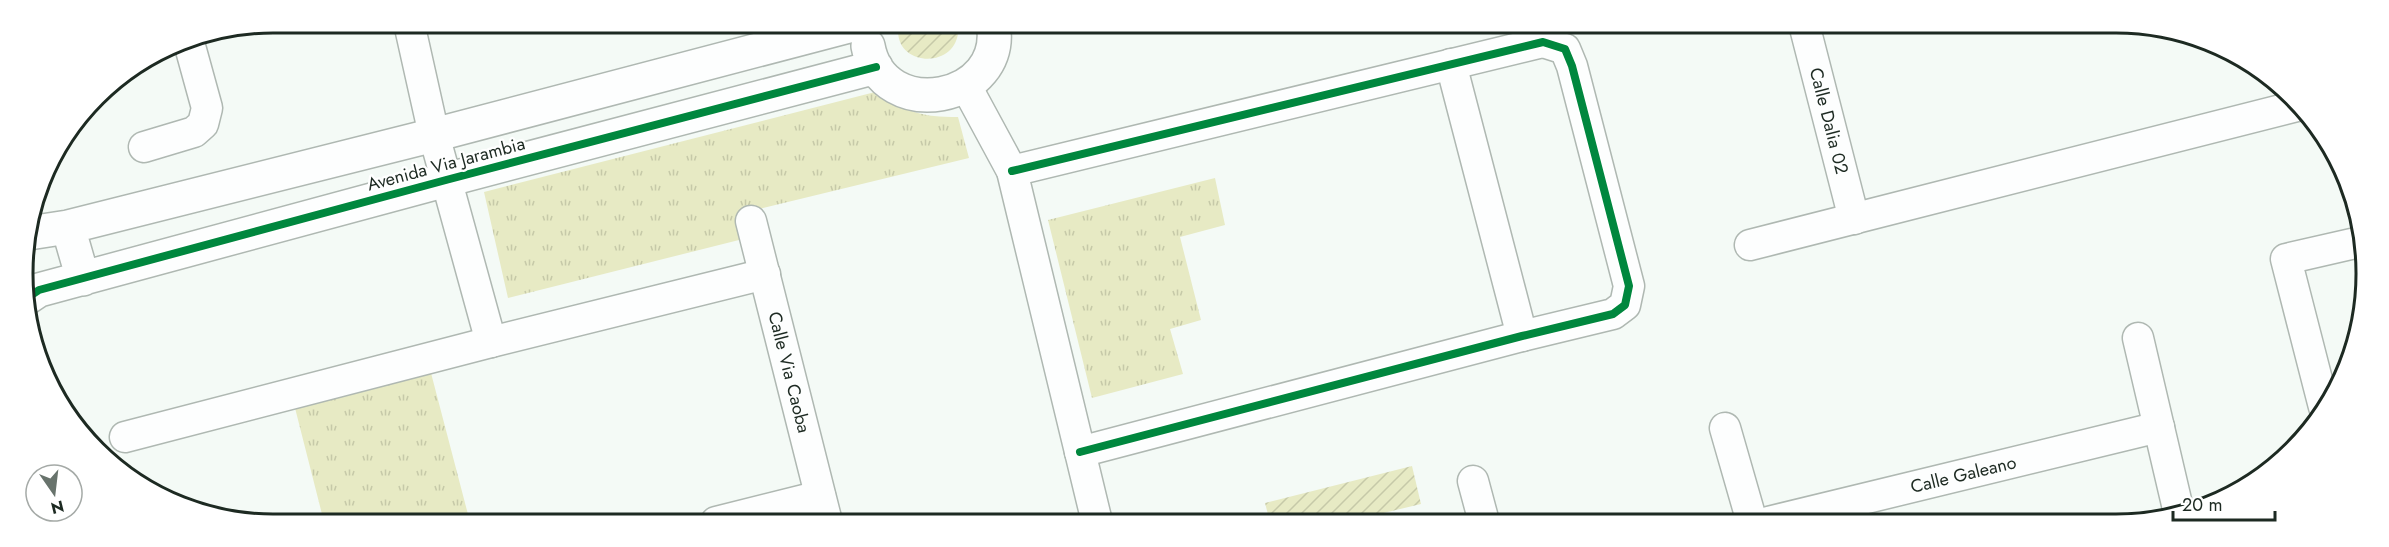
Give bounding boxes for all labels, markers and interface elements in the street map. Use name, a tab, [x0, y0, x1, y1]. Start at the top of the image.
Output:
street label: Calle Dalia 02	[1803, 65, 1855, 177]
street label: Avenida Via Jarambia	[364, 130, 528, 198]
street label: Calle Via Caoba	[761, 309, 817, 436]
street label: Calle Galeano	[1908, 449, 2019, 500]
north arrow	[24, 463, 84, 523]
scale bar	[2173, 484, 2275, 522]
text: 20 m	[2182, 492, 2222, 518]
text: N	[49, 494, 66, 520]

